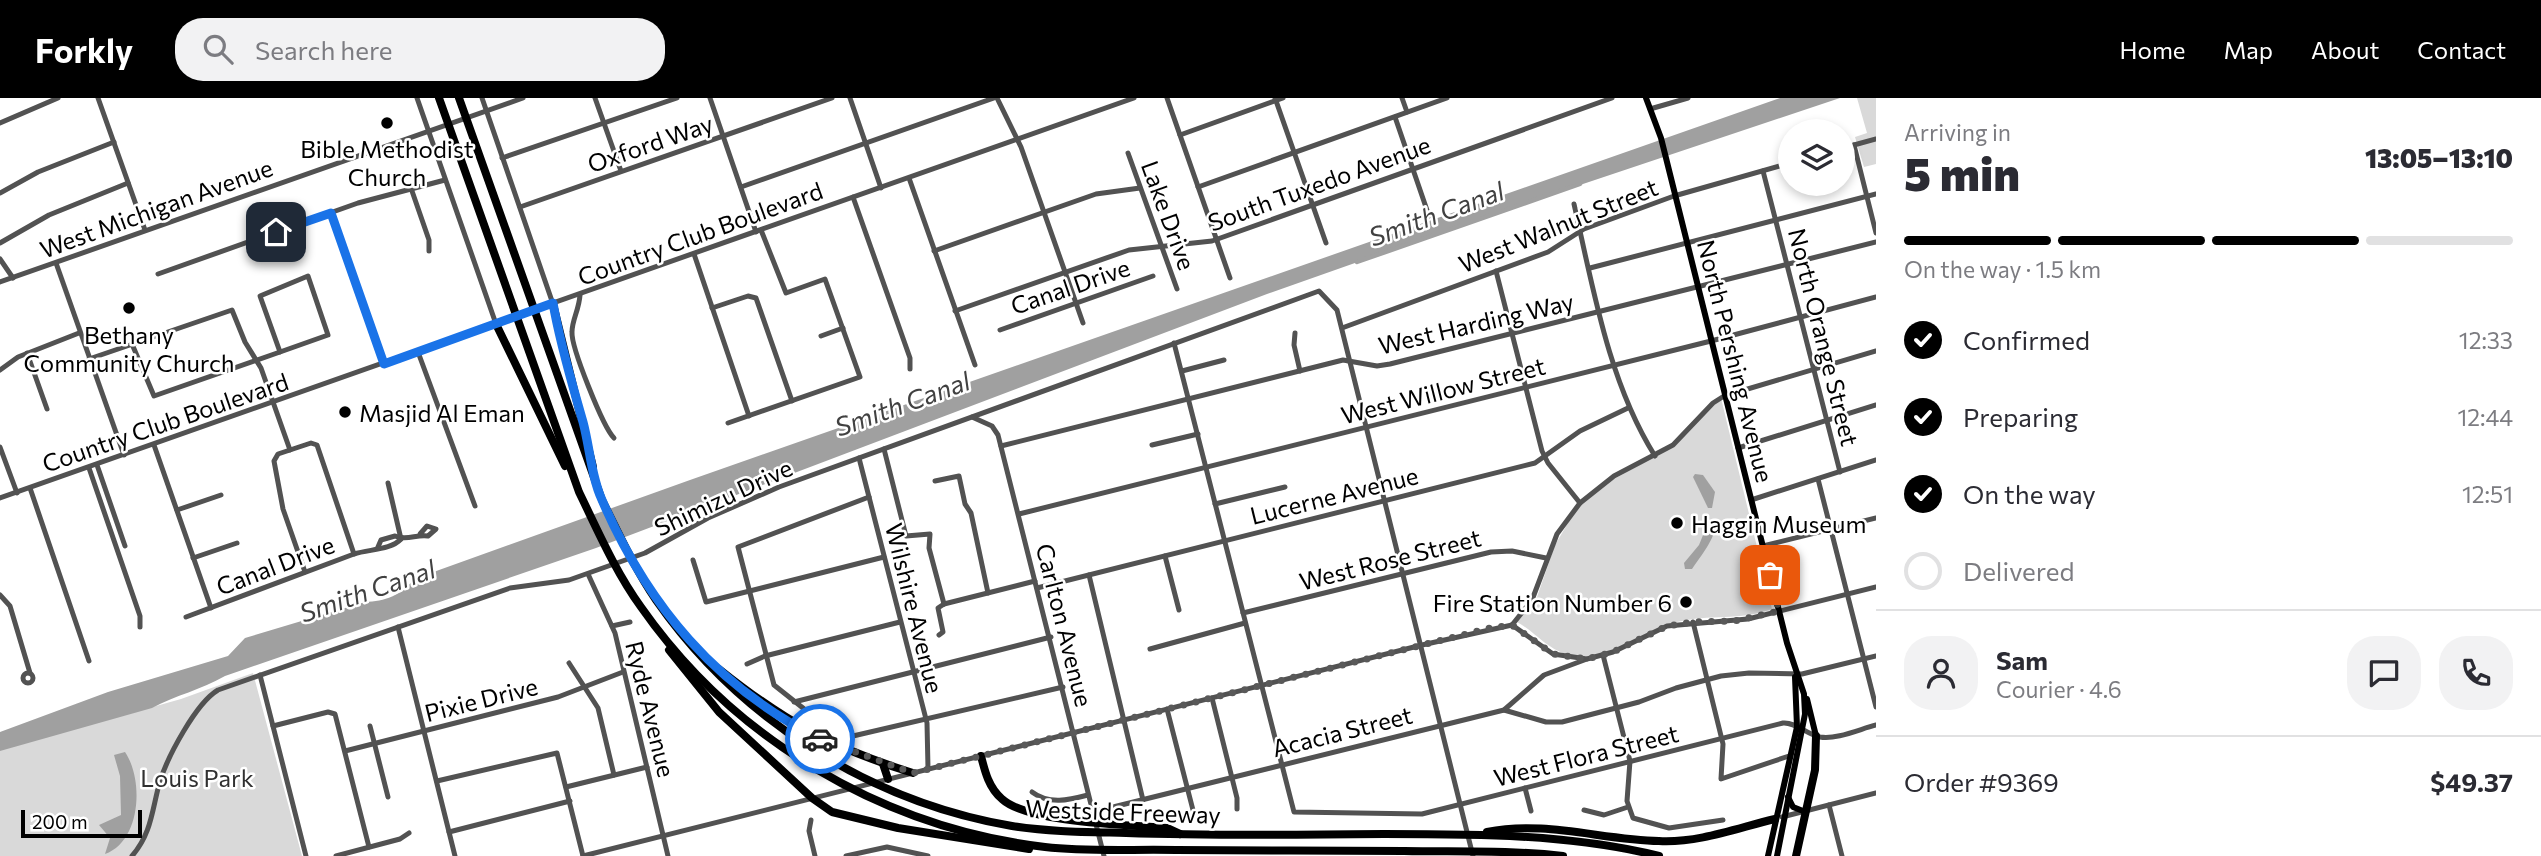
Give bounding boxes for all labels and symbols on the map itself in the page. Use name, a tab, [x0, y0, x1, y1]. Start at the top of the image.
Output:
street label: Oxford Way	[583, 108, 717, 178]
marker: Bible Methodist Church	[379, 115, 395, 131]
street label: South Tuxedo Avenue	[1204, 129, 1434, 237]
place label: Bible Methodist Church	[300, 134, 474, 191]
street label: West Michigan Avenue	[36, 152, 276, 264]
street label: Lake Drive	[1136, 156, 1202, 274]
street label: West Walnut Street	[1454, 172, 1662, 278]
water label: Smith Canal	[1364, 174, 1509, 252]
street label: Country Club Boulevard	[574, 175, 826, 291]
pin	[246, 202, 306, 262]
street label: North Orange Street	[1783, 225, 1865, 449]
street label: North Pershing Avenue	[1692, 237, 1780, 485]
street label: Canal Drive	[1007, 252, 1133, 320]
street label: West Harding Way	[1375, 286, 1577, 360]
marker: Bethany Community Church	[121, 300, 137, 316]
place label: Bethany Community Church	[23, 320, 235, 377]
street label: West Willow Street	[1338, 351, 1548, 429]
water label: Smith Canal	[830, 364, 975, 442]
street label: Country Club Boulevard	[38, 366, 292, 478]
place label: Masjid Al Eman	[359, 398, 525, 427]
marker: Masjid Al Eman	[337, 404, 353, 420]
street label: Shimizu Drive	[649, 452, 797, 542]
street label: Lucerne Avenue	[1247, 460, 1421, 530]
place label: Haggin Museum	[1691, 509, 1866, 538]
marker: Haggin Museum	[1669, 515, 1685, 531]
street label: Wilshire Avenue	[880, 520, 950, 696]
street label: West Rose Street	[1296, 522, 1484, 596]
street label: Canal Drive	[212, 529, 338, 601]
street label: Carlton Avenue	[1031, 540, 1099, 710]
pin	[1740, 545, 1800, 605]
water label: Smith Canal	[295, 552, 440, 628]
place label: Fire Station Number 6	[1433, 588, 1672, 617]
marker: Fire Station Number 6	[1678, 594, 1694, 610]
street label: Ryde Avenue	[620, 638, 682, 780]
street label: Pixie Drive	[422, 671, 540, 727]
street label: Acacia Street	[1269, 700, 1415, 762]
courier	[785, 704, 855, 774]
street label: West Flora Street	[1491, 718, 1681, 792]
park label: Louis Park	[140, 763, 254, 792]
street label: Westside Freeway	[1025, 793, 1221, 829]
scale bar	[21, 807, 142, 839]

